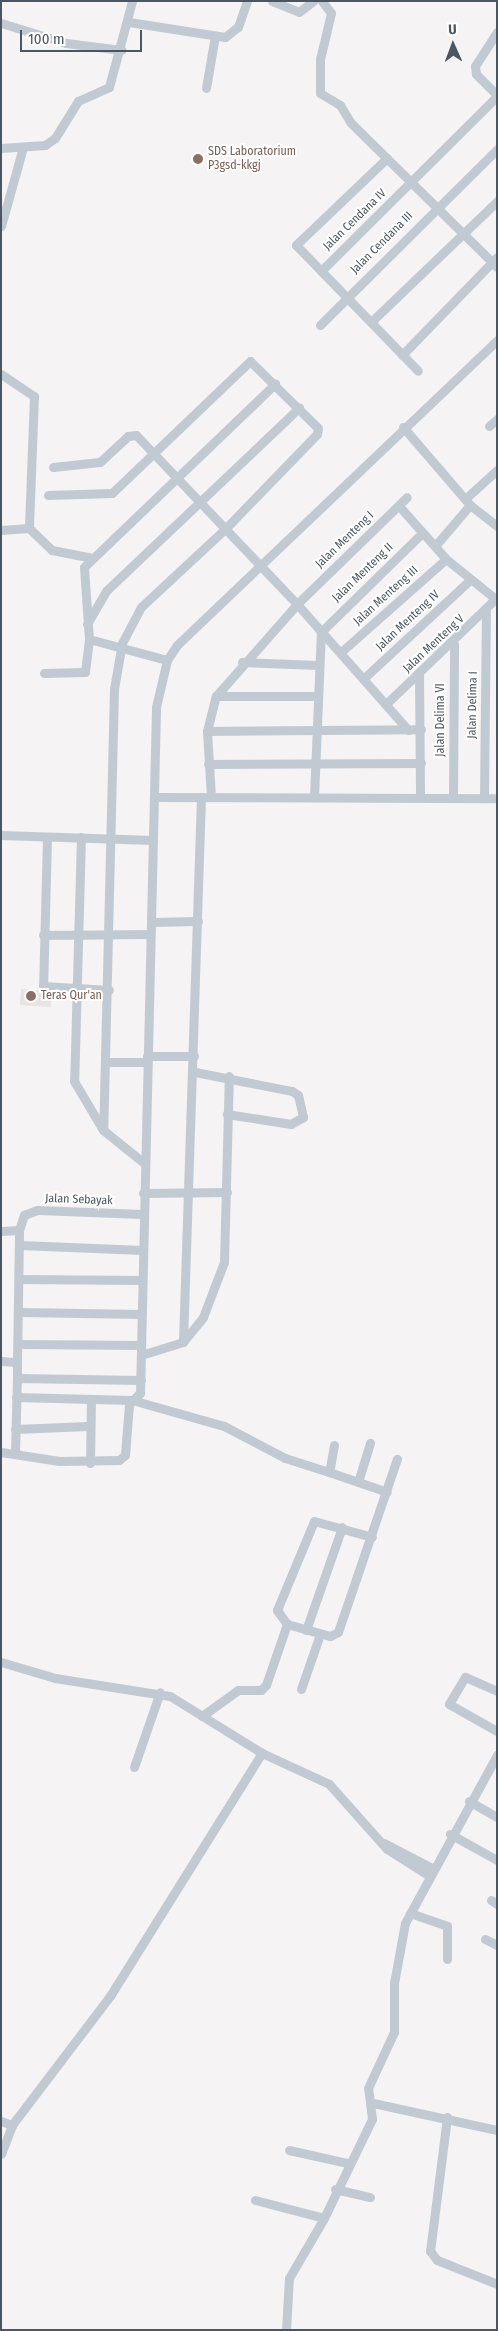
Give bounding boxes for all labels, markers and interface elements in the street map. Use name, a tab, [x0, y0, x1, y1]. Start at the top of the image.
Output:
scale bar	[22, 20, 145, 52]
north arrow	[428, 20, 478, 70]
text: U	[448, 21, 457, 38]
text: 100 m	[28, 30, 65, 48]
place label: SDS Laboratorium P3gsd-kkgj	[208, 145, 296, 173]
marker: SDS Laboratorium P3gsd-kkgj	[192, 153, 204, 165]
street label: Jalan Cendana IV	[321, 186, 389, 254]
street label: Jalan Cendana III	[348, 209, 416, 277]
street label: Jalan Menteng I	[313, 509, 377, 571]
street label: Jalan Menteng II	[330, 540, 396, 606]
street label: Jalan Menteng III	[351, 563, 421, 629]
street label: Jalan Menteng IV	[373, 588, 443, 654]
street label: Jalan Menteng V	[400, 612, 468, 676]
street label: Jalan Delima I	[465, 671, 481, 739]
street label: Jalan Delima VI	[434, 683, 448, 757]
place label: Teras Qur'an	[41, 989, 102, 1003]
marker: Teras Qur'an	[25, 990, 37, 1002]
street label: Jalan Sebayak	[45, 1192, 113, 1208]

